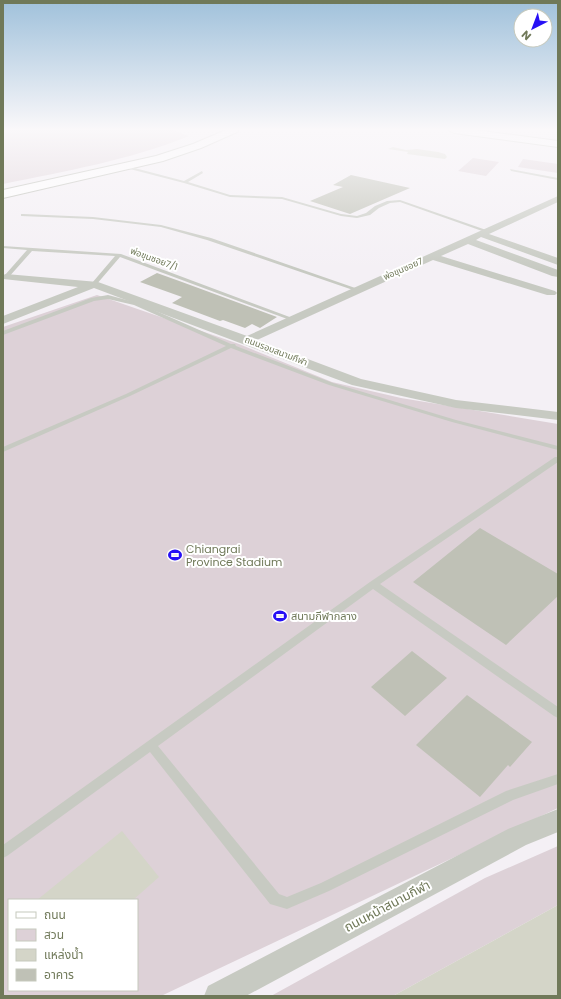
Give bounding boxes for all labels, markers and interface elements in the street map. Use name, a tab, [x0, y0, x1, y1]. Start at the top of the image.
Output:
north arrow	[513, 8, 553, 48]
text: N	[518, 27, 535, 44]
street label: พ่อขุนซอย7/1	[129, 245, 179, 273]
street label: พ่อขุนซอย7	[381, 255, 425, 283]
street label: ถนนรอบสนามกีฬา	[243, 334, 309, 368]
place label: Chiangrai Province Stadium	[186, 541, 282, 570]
sports icon: Chiangrai Province Stadium	[167, 547, 183, 563]
sports icon: สนามกีฬากลาง	[272, 608, 288, 624]
place label: สนามกีฬากลาง	[291, 608, 357, 624]
street label: ถนนหน้าสนามกีฬา	[341, 875, 433, 937]
legend	[8, 899, 138, 991]
text: ถนน	[44, 906, 66, 923]
text: สวน	[44, 926, 64, 943]
text: แหล่งน้ำ	[44, 946, 83, 963]
text: อาคาร	[44, 966, 74, 983]

